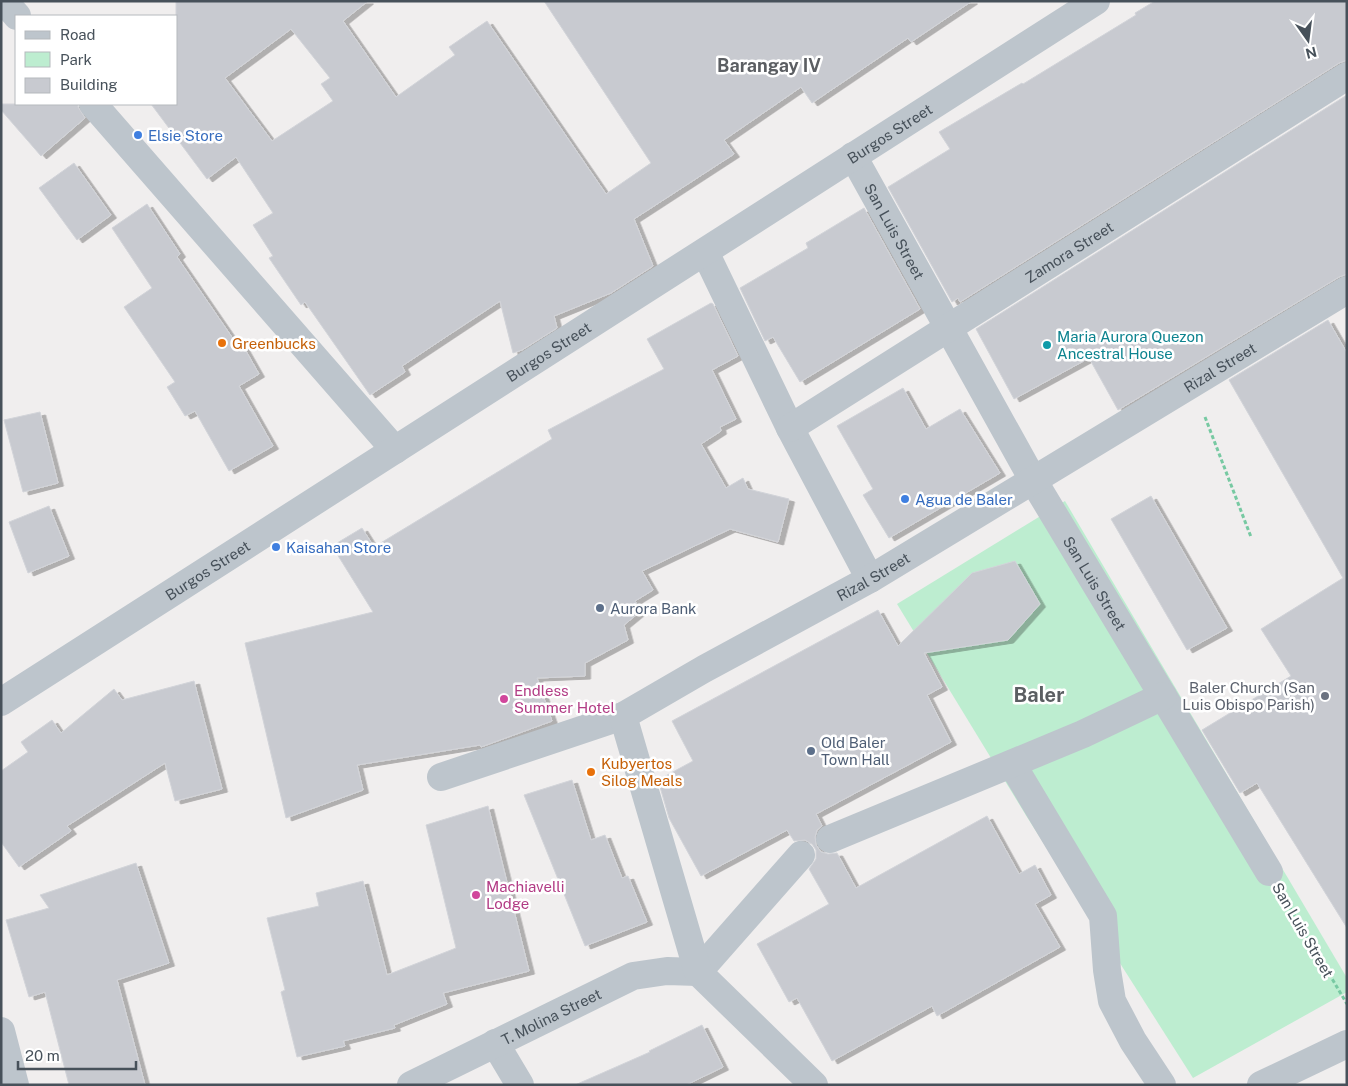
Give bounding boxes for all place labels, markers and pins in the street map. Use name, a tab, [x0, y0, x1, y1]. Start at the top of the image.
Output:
place label: Elsie Store	[148, 127, 223, 144]
marker: Elsie Store	[132, 129, 144, 141]
place label: Maria Aurora Quezon Ancestral House	[1057, 328, 1204, 362]
place label: Greenbucks	[232, 335, 316, 352]
marker: Greenbucks	[216, 337, 228, 349]
marker: Maria Aurora Quezon Ancestral House	[1041, 339, 1053, 351]
place label: Agua de Baler	[915, 491, 1013, 508]
marker: Agua de Baler	[899, 493, 911, 505]
place label: Kaisahan Store	[286, 539, 391, 556]
marker: Kaisahan Store	[270, 541, 282, 553]
place label: Aurora Bank	[610, 600, 697, 617]
marker: Aurora Bank	[594, 602, 606, 614]
place label: Baler Church (San Luis Obispo Parish)	[1182, 679, 1315, 713]
place label: Endless Summer Hotel	[514, 682, 615, 716]
marker: Baler Church (San Luis Obispo Parish)	[1319, 690, 1331, 702]
marker: Endless Summer Hotel	[498, 693, 510, 705]
place label: Old Baler Town Hall	[821, 734, 890, 768]
marker: Old Baler Town Hall	[805, 745, 817, 757]
place label: Kubyertos Silog Meals	[601, 755, 682, 789]
marker: Kubyertos Silog Meals	[585, 766, 597, 778]
place label: Machiavelli Lodge	[486, 878, 564, 912]
marker: Machiavelli Lodge	[470, 889, 482, 901]

